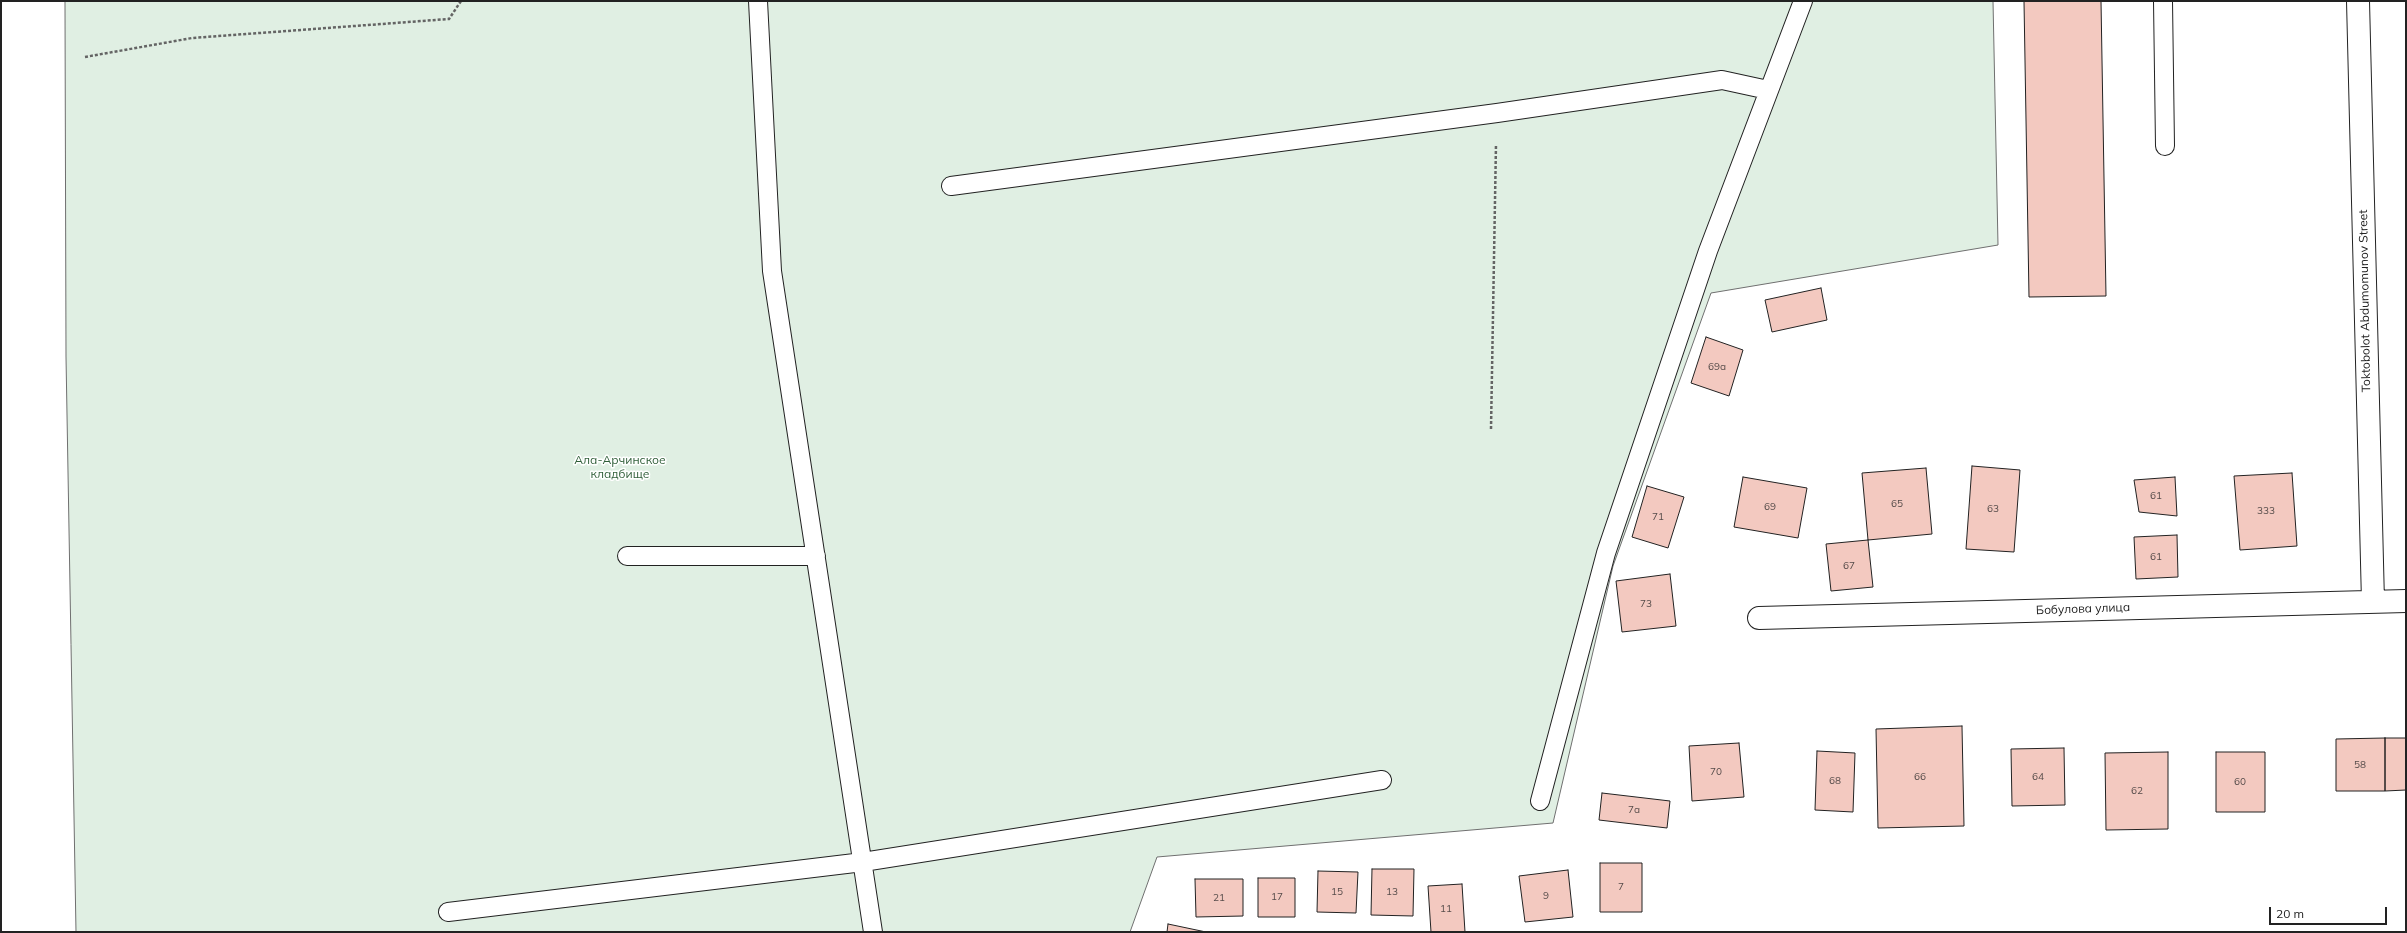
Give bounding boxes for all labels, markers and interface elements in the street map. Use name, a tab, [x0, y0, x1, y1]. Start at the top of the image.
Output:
street label: Toktobolot Abdumomunov Street	[2356, 210, 2374, 392]
house number: 69а	[1708, 361, 1726, 373]
park label: Ала-Арчинское кладбище	[574, 453, 666, 481]
house number: 61	[2150, 490, 2162, 502]
house number: 65	[1891, 498, 1903, 510]
house number: 69	[1764, 501, 1776, 513]
house number: 63	[1987, 503, 1999, 515]
house number: 333	[2257, 505, 2275, 517]
house number: 71	[1652, 511, 1664, 523]
house number: 61	[2150, 551, 2162, 563]
house number: 67	[1843, 560, 1855, 572]
house number: 73	[1640, 598, 1652, 610]
street label: Бобулова улица	[2036, 600, 2130, 618]
house number: 58	[2354, 759, 2366, 771]
house number: 70	[1710, 766, 1722, 778]
house number: 66	[1914, 771, 1926, 783]
house number: 64	[2032, 771, 2044, 783]
house number: 68	[1829, 775, 1841, 787]
house number: 60	[2234, 776, 2246, 788]
house number: 62	[2131, 785, 2143, 797]
house number: 7а	[1628, 804, 1640, 816]
house number: 7	[1618, 881, 1624, 893]
house number: 15	[1331, 886, 1343, 898]
house number: 13	[1386, 886, 1398, 898]
house number: 9	[1543, 890, 1549, 902]
house number: 17	[1271, 891, 1283, 903]
house number: 21	[1213, 892, 1225, 904]
scale bar	[2271, 899, 2389, 925]
house number: 11	[1440, 903, 1452, 915]
text: 20 m	[2276, 906, 2304, 921]

